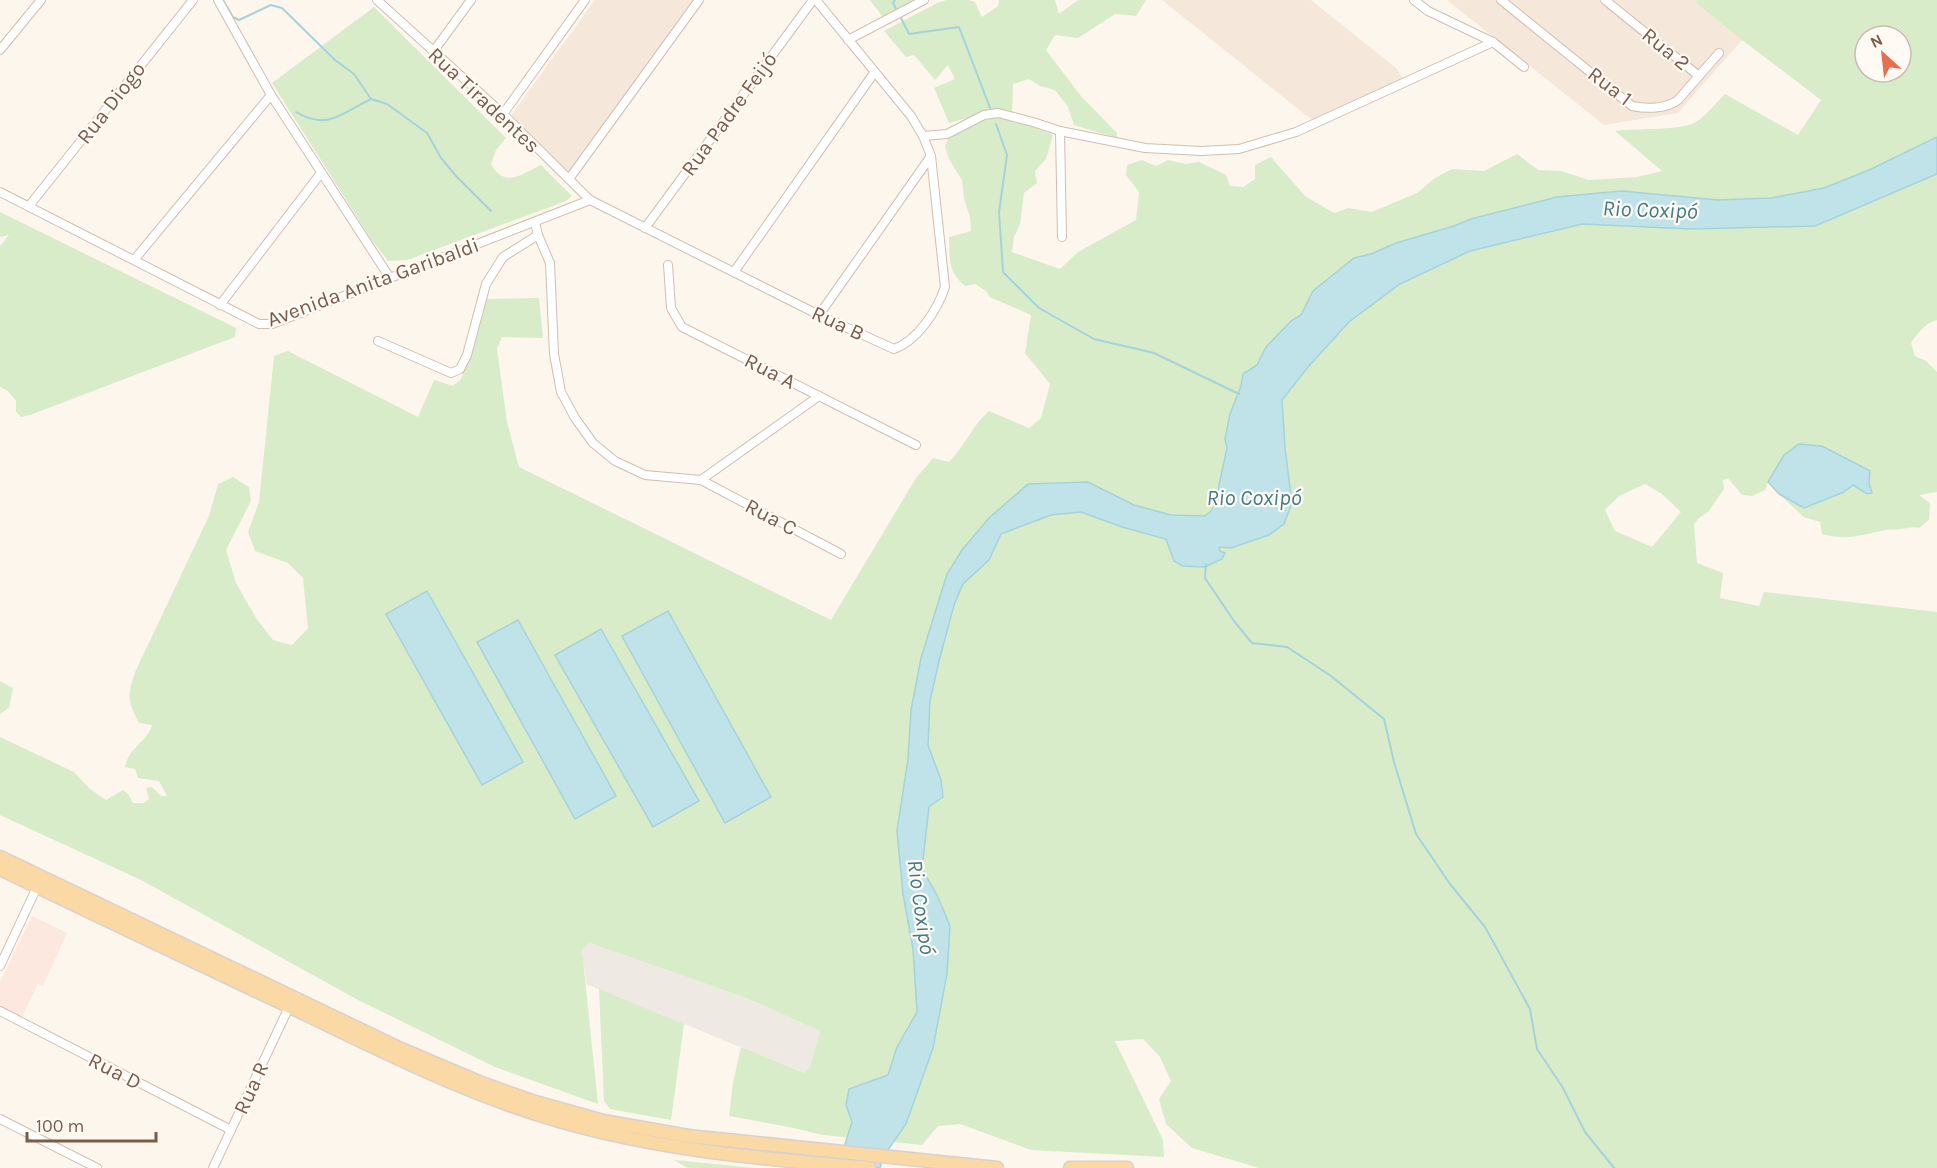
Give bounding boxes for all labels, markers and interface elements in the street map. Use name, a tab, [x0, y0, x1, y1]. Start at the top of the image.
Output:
street label: Rua 2	[1637, 23, 1695, 75]
north arrow	[1853, 24, 1913, 84]
text: N	[1867, 30, 1886, 52]
street label: Rua Tiradentes	[423, 42, 545, 158]
street label: Rua Padre Feijó	[676, 48, 782, 180]
street label: Rua Diogo	[72, 57, 150, 149]
street label: Rua 1	[1583, 62, 1637, 110]
water label: Rio Coxipó	[1602, 195, 1698, 225]
street label: Avenida Anita Garibaldi	[264, 232, 482, 332]
street label: Rua B	[808, 300, 868, 346]
street label: Rua A	[740, 348, 800, 394]
water label: Rio Coxipó	[1206, 485, 1302, 511]
street label: Rua C	[741, 493, 801, 541]
water label: Rio Coxipó	[902, 858, 941, 956]
street label: Rua D	[85, 1048, 145, 1094]
street label: Rua R	[229, 1058, 273, 1118]
scale bar	[27, 1105, 156, 1143]
text: 100 m	[36, 1115, 84, 1137]

